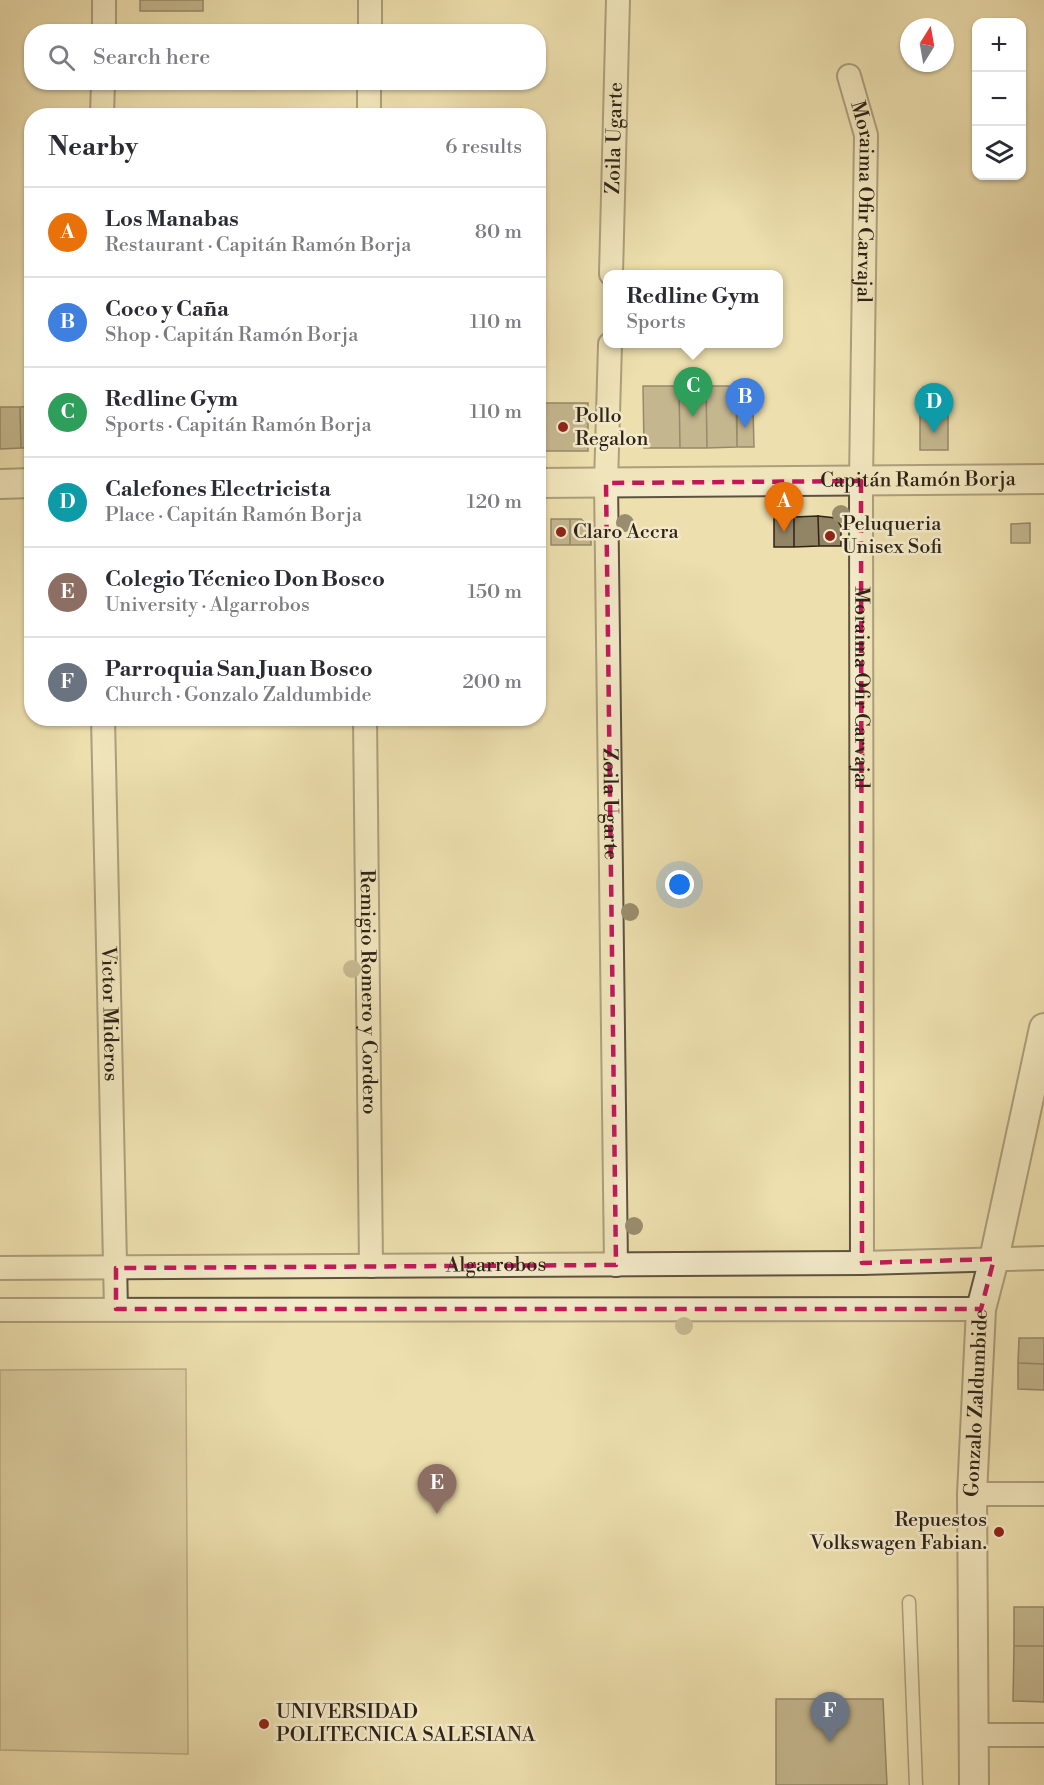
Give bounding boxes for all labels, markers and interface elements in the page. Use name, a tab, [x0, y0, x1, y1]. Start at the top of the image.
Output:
north arrow	[900, 18, 954, 72]
map controls	[972, 18, 1026, 180]
button: +	[972, 18, 1026, 72]
search box	[24, 24, 546, 90]
icon: search	[45, 41, 78, 74]
text: Search here	[93, 44, 210, 71]
button: −	[972, 72, 1026, 126]
street label: Zoila Ugarte	[601, 82, 628, 194]
street label: Moraima Ofir Carvajal	[844, 98, 879, 303]
button: layers	[972, 126, 1026, 180]
text: Nearby	[48, 131, 138, 163]
text: 6 results	[445, 135, 522, 160]
text: Los Manabas	[105, 206, 239, 233]
text: A	[60, 220, 75, 245]
text: 80 m	[475, 220, 522, 245]
text: Restaurant · Capitán Ramón Borja	[105, 233, 411, 258]
popup	[603, 270, 783, 348]
text: Redline Gym	[626, 283, 760, 310]
text: Coco y Caña	[105, 296, 229, 323]
text: B	[60, 310, 75, 335]
text: 110 m	[470, 310, 522, 335]
text: Sports	[626, 310, 686, 335]
text: Shop · Capitán Ramón Borja	[105, 323, 358, 348]
pin: C	[674, 368, 712, 417]
pin: B	[726, 378, 764, 428]
pin: D	[914, 384, 954, 433]
text: Redline Gym	[105, 386, 238, 413]
text: C	[60, 400, 75, 425]
text: 110 m	[470, 400, 522, 425]
place label: Pollo Regalon	[575, 404, 648, 452]
text: Sports · Capitán Ramón Borja	[105, 413, 372, 438]
marker: Pollo Regalon	[556, 420, 570, 434]
street label: Capitán Ramón Borja	[820, 467, 1017, 493]
text: Calefones Electricista	[105, 476, 331, 503]
pin: A	[764, 482, 804, 532]
text: D	[60, 490, 75, 515]
text: 120 m	[467, 490, 522, 515]
text: Place · Capitán Ramón Borja	[105, 503, 362, 528]
place label: Peluqueria Unisex Sofi	[842, 512, 942, 560]
place label: Claro Accra	[573, 520, 679, 545]
marker: Claro Accra	[554, 525, 568, 539]
marker: Peluqueria Unisex Sofi	[823, 529, 837, 543]
text: Colegio Técnico Don Bosco	[105, 566, 385, 593]
text: E	[61, 580, 74, 605]
text: 150 m	[467, 580, 522, 605]
street label: Moraima Ofir Carvajal	[849, 586, 874, 789]
text: University · Algarrobos	[105, 593, 310, 618]
text: Parroquia San Juan Bosco	[105, 656, 373, 683]
text: F	[60, 670, 75, 695]
text: 200 m	[462, 670, 522, 695]
text: Church · Gonzalo Zaldumbide	[105, 683, 372, 708]
street label: Zoila Ugarte	[597, 748, 623, 860]
street label: Remigio Romero y Cordero	[354, 869, 382, 1115]
your location	[665, 870, 694, 899]
street label: Victor Mideros	[96, 945, 123, 1082]
street label: Algarrobos	[445, 1252, 546, 1278]
street label: Gonzalo Zaldumbide	[959, 1309, 993, 1498]
pin: E	[418, 1464, 456, 1514]
place label: Repuestos Volkswagen Fabian.	[809, 1508, 987, 1556]
marker: Repuestos Volkswagen Fabian.	[992, 1525, 1006, 1539]
pin: F	[810, 1692, 850, 1742]
place label: UNIVERSIDAD POLITECNICA SALESIANA	[276, 1700, 537, 1748]
marker: UNIVERSIDAD POLITECNICA SALESIANA	[257, 1717, 271, 1731]

